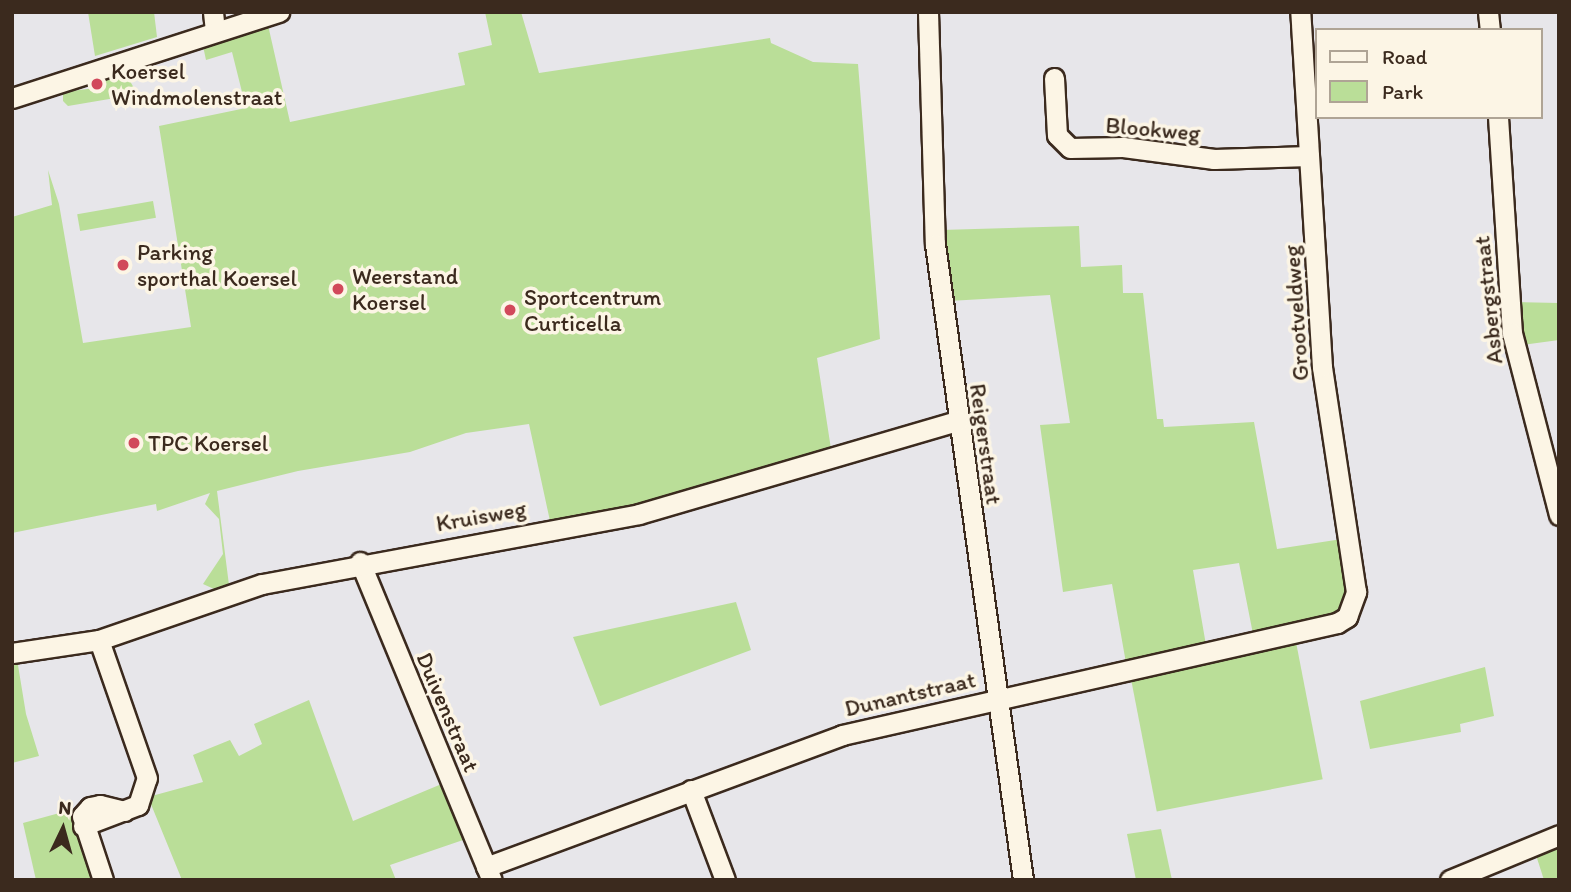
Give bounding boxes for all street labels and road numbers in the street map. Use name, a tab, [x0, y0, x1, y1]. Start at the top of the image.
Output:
street label: Blookweg	[1104, 111, 1202, 147]
street label: Asbergstraat	[1468, 235, 1508, 365]
street label: Grootveldweg	[1277, 244, 1315, 382]
street label: Reigerstraat	[964, 382, 1008, 506]
street label: Kruisweg	[434, 495, 528, 537]
street label: Duivenstraat	[410, 648, 486, 776]
street label: Dunantstraat	[842, 666, 978, 722]

